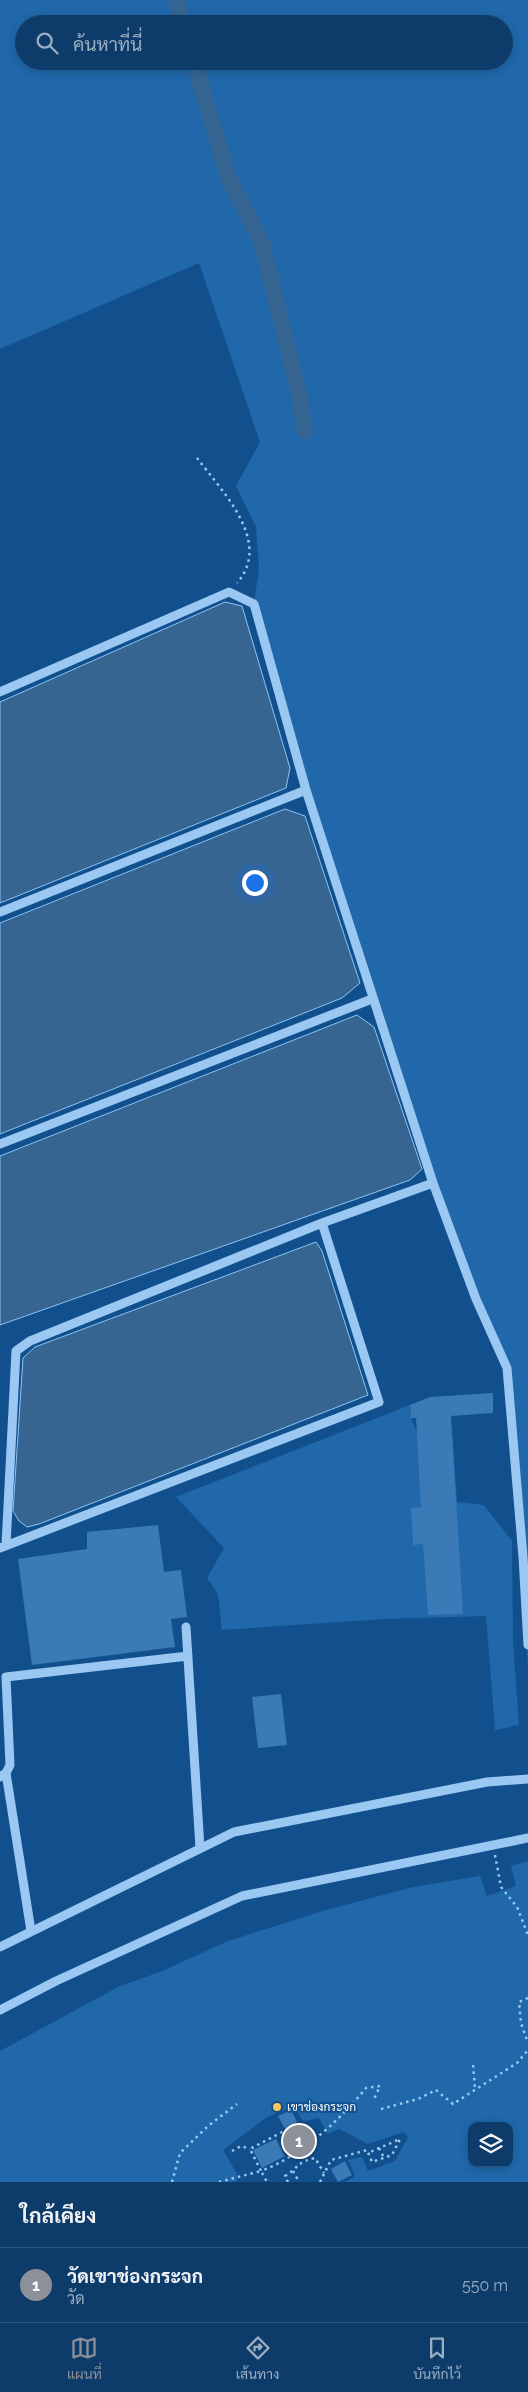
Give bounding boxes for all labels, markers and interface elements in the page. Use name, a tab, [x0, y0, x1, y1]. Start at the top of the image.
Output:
search box	[15, 15, 513, 70]
icon: search	[33, 29, 61, 57]
text: ค้นหาที่นี่	[73, 33, 142, 55]
your location	[242, 870, 268, 896]
place label: เขาช่องกระจก	[287, 2100, 356, 2114]
marker: เขาช่องกระจก	[271, 2101, 283, 2113]
pin: 1	[283, 2122, 315, 2160]
map controls	[468, 2122, 513, 2167]
button: layers	[468, 2122, 513, 2167]
text: ใกล้เคียง	[20, 2203, 96, 2228]
text: วัดเขาช่องกระจก	[67, 2265, 203, 2287]
text: 1	[32, 2276, 40, 2295]
text: 550 m	[462, 2276, 508, 2295]
text: วัด	[67, 2289, 85, 2308]
tab: แผนที่	[67, 2334, 102, 2382]
tab: เส้นทาง	[236, 2334, 279, 2382]
tab: บันทึกไว้	[413, 2334, 461, 2382]

